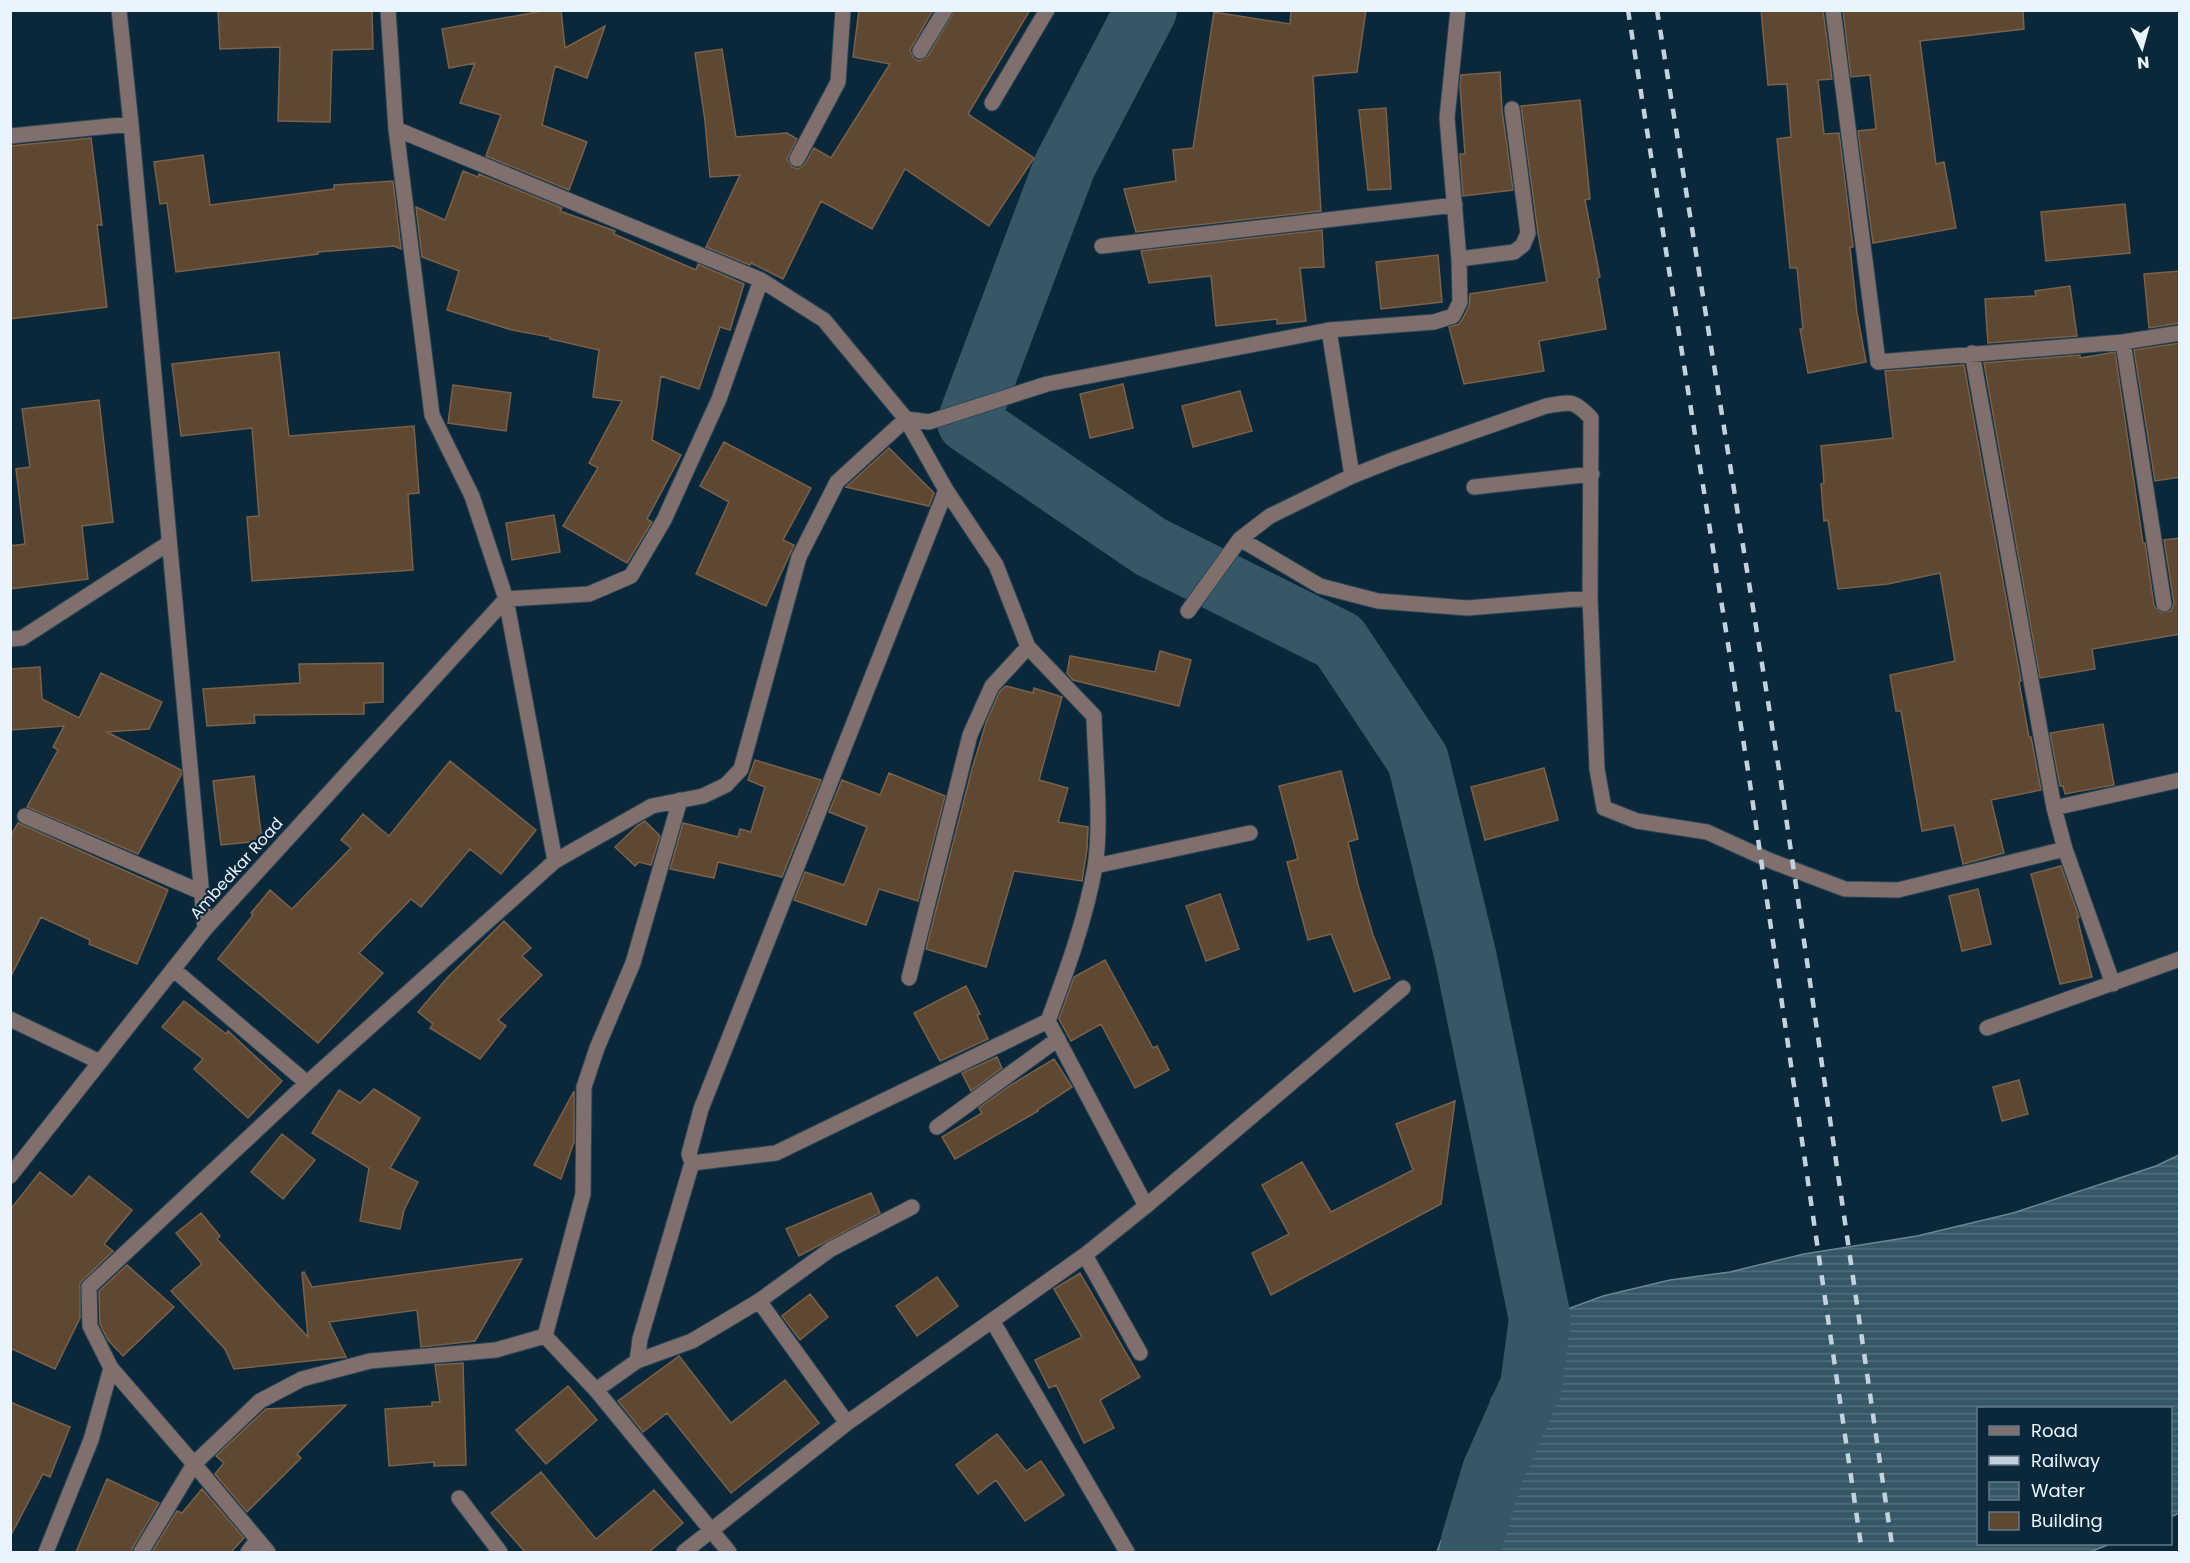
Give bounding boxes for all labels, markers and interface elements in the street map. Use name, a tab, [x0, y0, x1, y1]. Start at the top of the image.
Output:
north arrow	[2112, 18, 2172, 78]
text: N	[2136, 50, 2150, 74]
street label: Ambedkar Road	[184, 812, 288, 924]
legend	[1977, 1407, 2172, 1545]
text: Road	[2031, 1418, 2078, 1443]
text: Railway	[2031, 1448, 2100, 1473]
text: Water	[2031, 1478, 2085, 1503]
text: Building	[2031, 1508, 2103, 1533]

